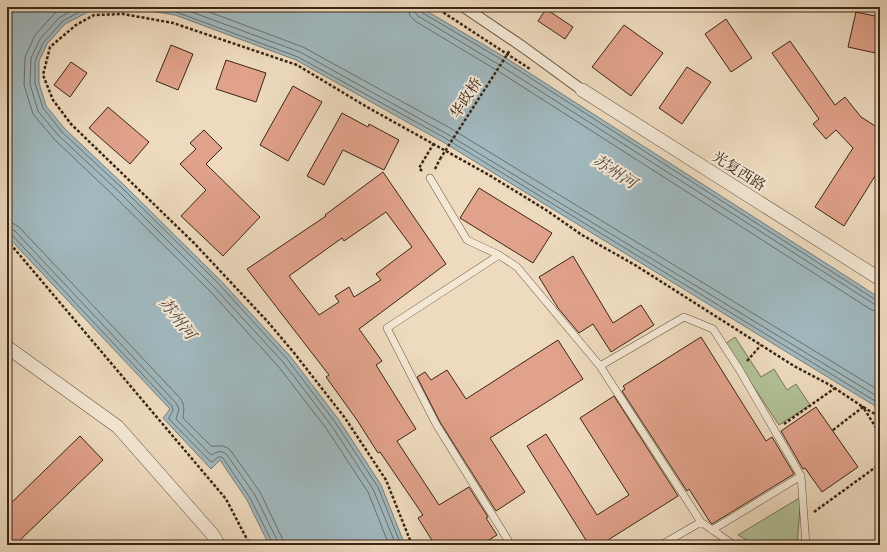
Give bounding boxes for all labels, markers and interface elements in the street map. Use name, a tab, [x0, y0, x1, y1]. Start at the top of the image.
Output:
street label: 华政桥	[445, 74, 486, 122]
street label: 光复西路	[709, 147, 770, 195]
water label: 苏州河	[589, 150, 643, 195]
water label: 苏州河	[155, 293, 202, 346]

